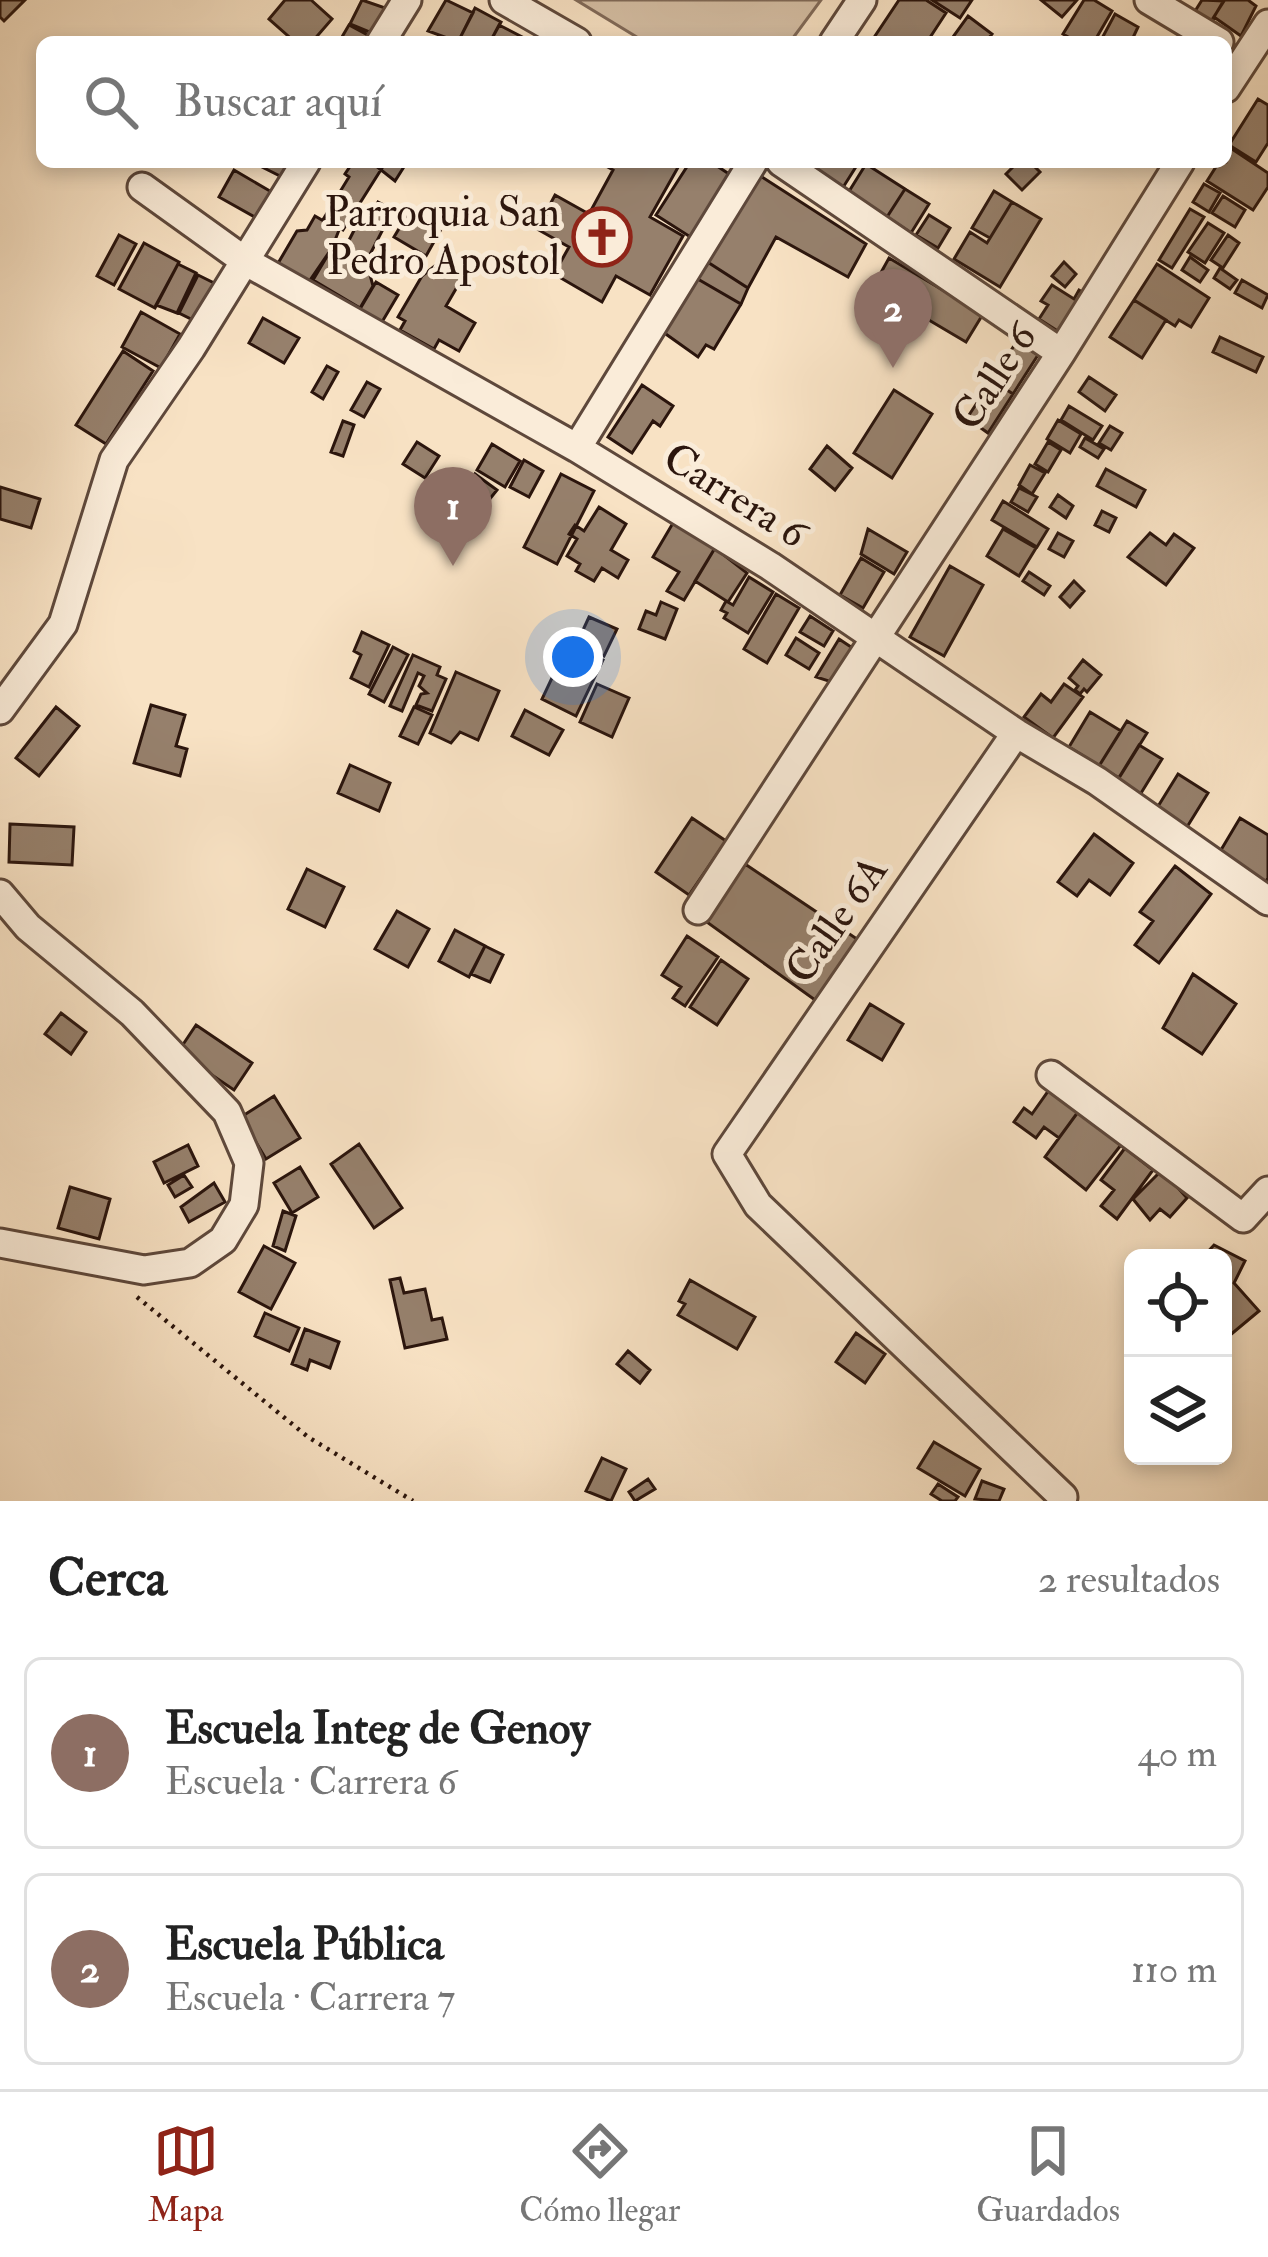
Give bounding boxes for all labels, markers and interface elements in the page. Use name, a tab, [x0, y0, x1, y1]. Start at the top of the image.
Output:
search box	[36, 36, 1232, 168]
icon: search	[78, 69, 144, 135]
text: Buscar aquí	[174, 74, 382, 130]
place label: Parroquia San Pedro Apostol	[325, 187, 560, 287]
church icon: Parroquia San Pedro Apostol	[571, 206, 633, 268]
pin: 2	[854, 269, 932, 368]
street label: Calle 6	[941, 312, 1050, 440]
street label: Carrera 6	[654, 432, 818, 561]
pin: 1	[414, 467, 492, 566]
your location	[543, 627, 603, 687]
street label: Calle 6A	[775, 846, 899, 994]
map controls	[1124, 1249, 1232, 1465]
button: locate	[1124, 1249, 1232, 1357]
button: layers	[1124, 1357, 1232, 1465]
text: Cerca	[48, 1547, 167, 1611]
text: 2 resultados	[1038, 1555, 1220, 1604]
text: Escuela Integ de Genoy	[165, 1701, 590, 1757]
text: 1	[83, 1729, 97, 1778]
text: 40 m	[1138, 1729, 1217, 1778]
text: Escuela · Carrera 6	[165, 1757, 457, 1806]
text: Escuela Pública	[165, 1917, 444, 1973]
text: 2	[80, 1945, 100, 1994]
text: 110 m	[1131, 1945, 1217, 1994]
text: Escuela · Carrera 7	[165, 1973, 455, 2022]
tab: Mapa	[148, 2118, 223, 2231]
tab: Cómo llegar	[519, 2118, 680, 2231]
tab: Guardados	[976, 2118, 1120, 2231]

